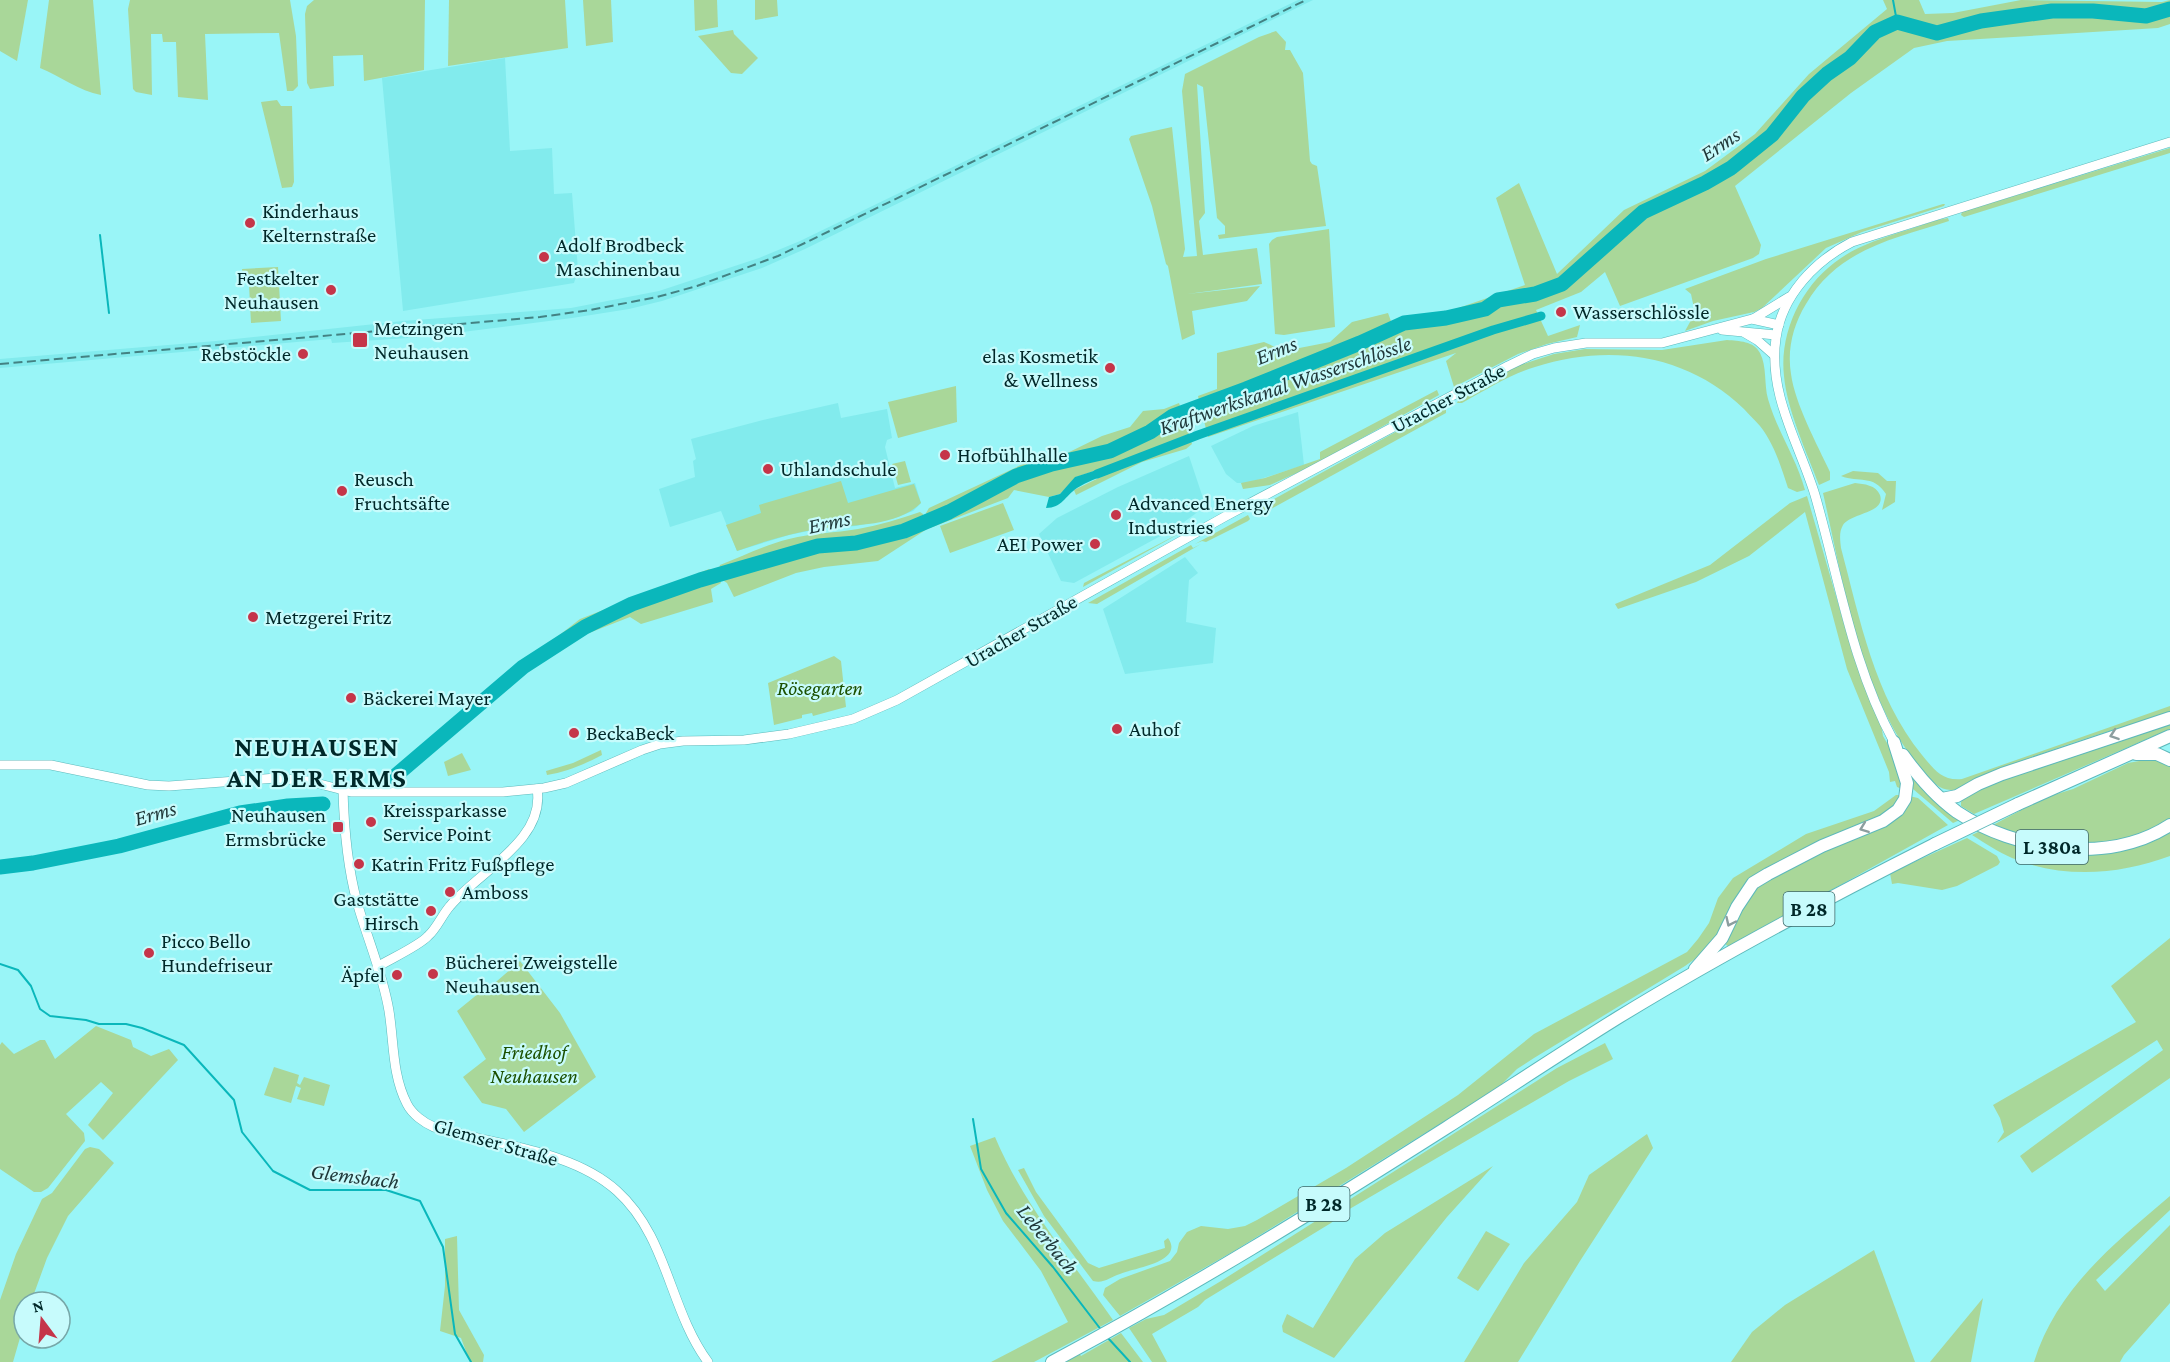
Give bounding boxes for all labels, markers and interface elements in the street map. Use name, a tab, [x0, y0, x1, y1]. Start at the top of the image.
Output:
water label: Erms	[1695, 122, 1745, 166]
place label: Kinderhaus Kelternstraße	[262, 199, 376, 247]
marker: Kinderhaus Kelternstraße	[243, 216, 257, 230]
place label: Adolf Brodbeck Maschinenbau	[556, 233, 684, 281]
marker: Adolf Brodbeck Maschinenbau	[537, 250, 551, 264]
place label: Festkelter Neuhausen	[224, 266, 320, 314]
marker: Festkelter Neuhausen	[324, 283, 338, 297]
place label: Wasserschlössle	[1573, 300, 1709, 324]
marker: Wasserschlössle	[1554, 305, 1568, 319]
place label: Metzingen Neuhausen	[374, 316, 469, 364]
water label: Kraftwerkskanal Wasserschlössle	[1156, 330, 1415, 440]
water label: Erms	[1252, 330, 1301, 370]
marker: Metzingen Neuhausen	[351, 331, 369, 349]
place label: Rebstöckle	[201, 342, 291, 366]
place label: elas Kosmetik & Wellness	[982, 344, 1098, 392]
marker: Rebstöckle	[296, 347, 310, 361]
street label: Uracher Straße	[1387, 358, 1509, 438]
marker: elas Kosmetik & Wellness	[1103, 361, 1117, 375]
place label: Hofbühlhalle	[957, 443, 1067, 467]
marker: Hofbühlhalle	[938, 448, 952, 462]
place label: Uhlandschule	[780, 457, 896, 481]
marker: Uhlandschule	[761, 462, 775, 476]
place label: Reusch Fruchtsäfte	[354, 467, 450, 515]
marker: Reusch Fruchtsäfte	[335, 484, 349, 498]
place label: Advanced Energy Industries	[1128, 491, 1274, 539]
water label: Erms	[806, 505, 853, 539]
marker: Advanced Energy Industries	[1109, 508, 1123, 522]
place label: AEI Power	[997, 532, 1084, 556]
marker: AEI Power	[1088, 537, 1102, 551]
street label: Uracher Straße	[961, 589, 1081, 673]
place label: Metzgerei Fritz	[265, 605, 391, 629]
marker: Metzgerei Fritz	[246, 610, 260, 624]
park label: Rösegarten	[777, 676, 863, 700]
place label: Bäckerei Mayer	[363, 686, 491, 710]
marker: Bäckerei Mayer	[344, 691, 358, 705]
place label: Auhof	[1129, 717, 1182, 741]
place label: BeckaBeck	[586, 721, 674, 745]
marker: Auhof	[1110, 722, 1124, 736]
marker: BeckaBeck	[567, 726, 581, 740]
one-way arrow	[2109, 728, 2120, 741]
district label: NEUHAUSEN AN DER ERMS	[226, 732, 407, 793]
water label: Erms	[131, 795, 179, 831]
place label: Kreissparkasse Service Point	[383, 798, 507, 846]
place label: Neuhausen Ermsbrücke	[225, 803, 326, 851]
marker: Kreissparkasse Service Point	[364, 815, 378, 829]
marker: Neuhausen Ermsbrücke	[331, 820, 345, 834]
one-way arrow	[1859, 821, 1869, 834]
road number: L 380a	[2016, 830, 2088, 864]
place label: Katrin Fritz Fußpflege	[371, 852, 554, 876]
marker: Katrin Fritz Fußpflege	[352, 857, 366, 871]
place label: Amboss	[462, 880, 529, 904]
marker: Amboss	[443, 885, 457, 899]
place label: Gaststätte Hirsch	[333, 887, 419, 935]
road number: B 28	[1784, 892, 1834, 926]
marker: Gaststätte Hirsch	[424, 904, 438, 918]
one-way arrow	[1725, 915, 1737, 926]
place label: Picco Bello Hundefriseur	[161, 929, 273, 977]
marker: Picco Bello Hundefriseur	[142, 946, 156, 960]
place label: Bücherei Zweigstelle Neuhausen	[445, 950, 618, 998]
place label: Äpfel	[341, 963, 385, 987]
marker: Bücherei Zweigstelle Neuhausen	[426, 967, 440, 981]
marker: Äpfel	[390, 968, 404, 982]
park label: Friedhof Neuhausen	[490, 1040, 578, 1088]
street label: Glemser Straße	[431, 1113, 561, 1171]
water label: Glemsbach	[309, 1158, 401, 1194]
road number: B 28	[1298, 1187, 1350, 1221]
water label: Leberbach	[1012, 1199, 1084, 1279]
north arrow	[12, 1290, 72, 1350]
text: N	[30, 1296, 46, 1316]

